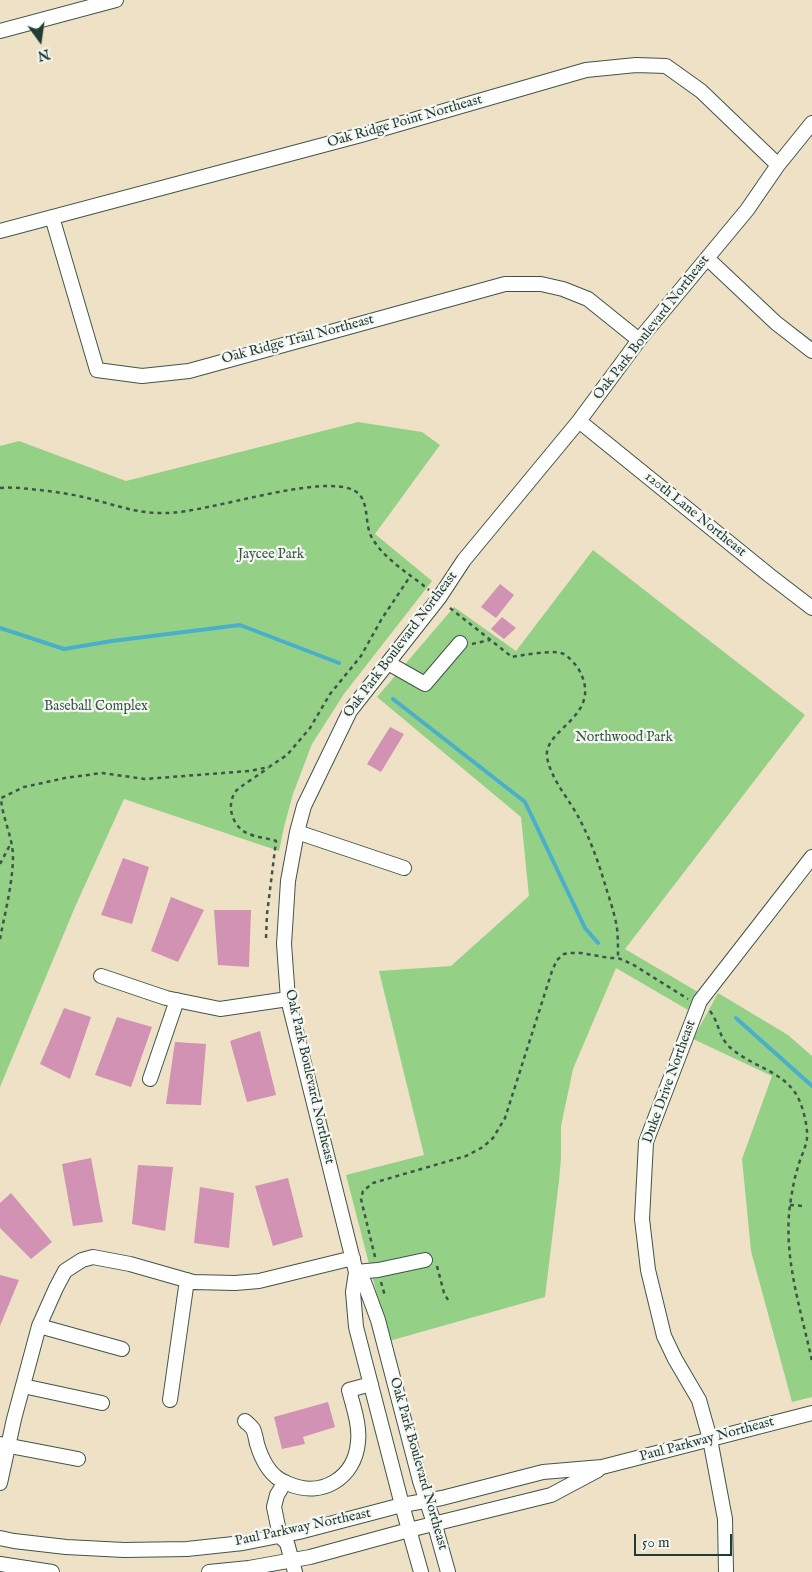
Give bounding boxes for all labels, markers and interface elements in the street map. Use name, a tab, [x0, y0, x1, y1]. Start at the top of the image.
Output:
north arrow	[15, 15, 65, 65]
text: N	[36, 44, 52, 65]
street label: Oak Ridge Point Northeast	[326, 92, 484, 152]
street label: Oak Park Boulevard Northeast	[590, 252, 714, 404]
street label: Oak Ridge Trail Northeast	[220, 312, 376, 368]
street label: 120th Lane Northeast	[641, 469, 749, 561]
park label: Jaycee Park	[238, 547, 304, 563]
street label: Oak Park Boulevard Northeast	[341, 569, 461, 721]
park label: Baseball Complex	[44, 699, 148, 715]
park label: Northwood Park	[575, 730, 673, 746]
street label: Oak Park Boulevard Northeast	[281, 988, 337, 1166]
street label: Duke Drive Northeast	[640, 1018, 700, 1146]
street label: Oak Park Boulevard Northeast	[385, 1376, 451, 1552]
street label: Paul Parkway Northeast	[638, 1414, 776, 1466]
street label: Paul Parkway Northeast	[233, 1505, 373, 1551]
scale bar	[637, 1524, 734, 1556]
text: 50 m	[642, 1533, 670, 1552]

